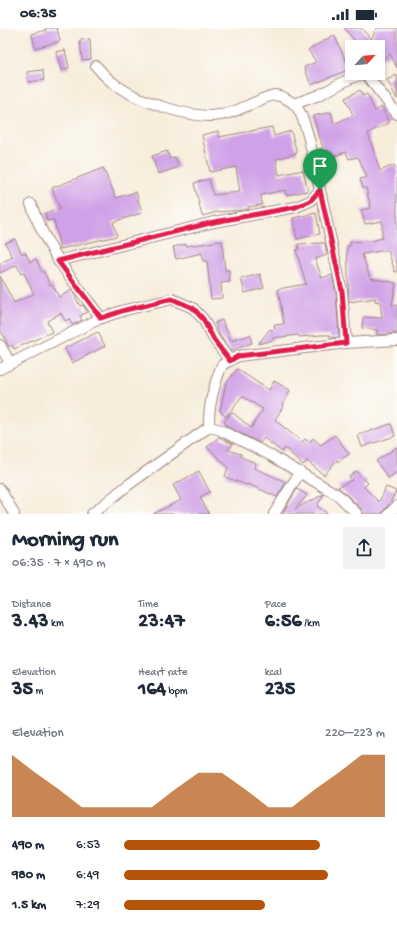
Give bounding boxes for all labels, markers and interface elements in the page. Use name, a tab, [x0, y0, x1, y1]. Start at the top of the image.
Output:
text: 06:35	[20, 5, 57, 23]
north arrow	[345, 40, 385, 80]
map controls	[345, 40, 385, 80]
pin	[303, 149, 337, 190]
icon: arrive	[309, 155, 331, 177]
button: share	[343, 527, 385, 569]
text: Morning run	[12, 528, 118, 554]
text: 06:35 · 7 × 490 m	[12, 556, 105, 571]
text: Distance	[12, 599, 51, 611]
text: Time	[138, 599, 158, 611]
text: Pace	[265, 599, 286, 611]
text: 3.43	[12, 611, 49, 634]
text: 23:47	[138, 611, 185, 634]
text: 6:56	[265, 611, 302, 634]
text: km	[49, 618, 64, 630]
text: /km	[302, 618, 320, 630]
text: Elevation	[12, 667, 56, 679]
text: Heart rate	[138, 667, 188, 679]
text: kcal	[265, 667, 282, 679]
text: 35	[12, 679, 33, 702]
text: 164	[138, 679, 166, 702]
text: 235	[265, 679, 295, 702]
text: m	[33, 686, 43, 698]
text: bpm	[166, 686, 188, 698]
text: Elevation	[12, 726, 64, 741]
text: 220–223 m	[325, 726, 385, 741]
text: 490 m	[12, 838, 44, 853]
text: 6:53	[76, 838, 100, 853]
text: 980 m	[12, 868, 45, 883]
text: 6:49	[76, 868, 99, 883]
text: 1.5 km	[12, 898, 46, 913]
text: 7:29	[76, 898, 100, 913]

